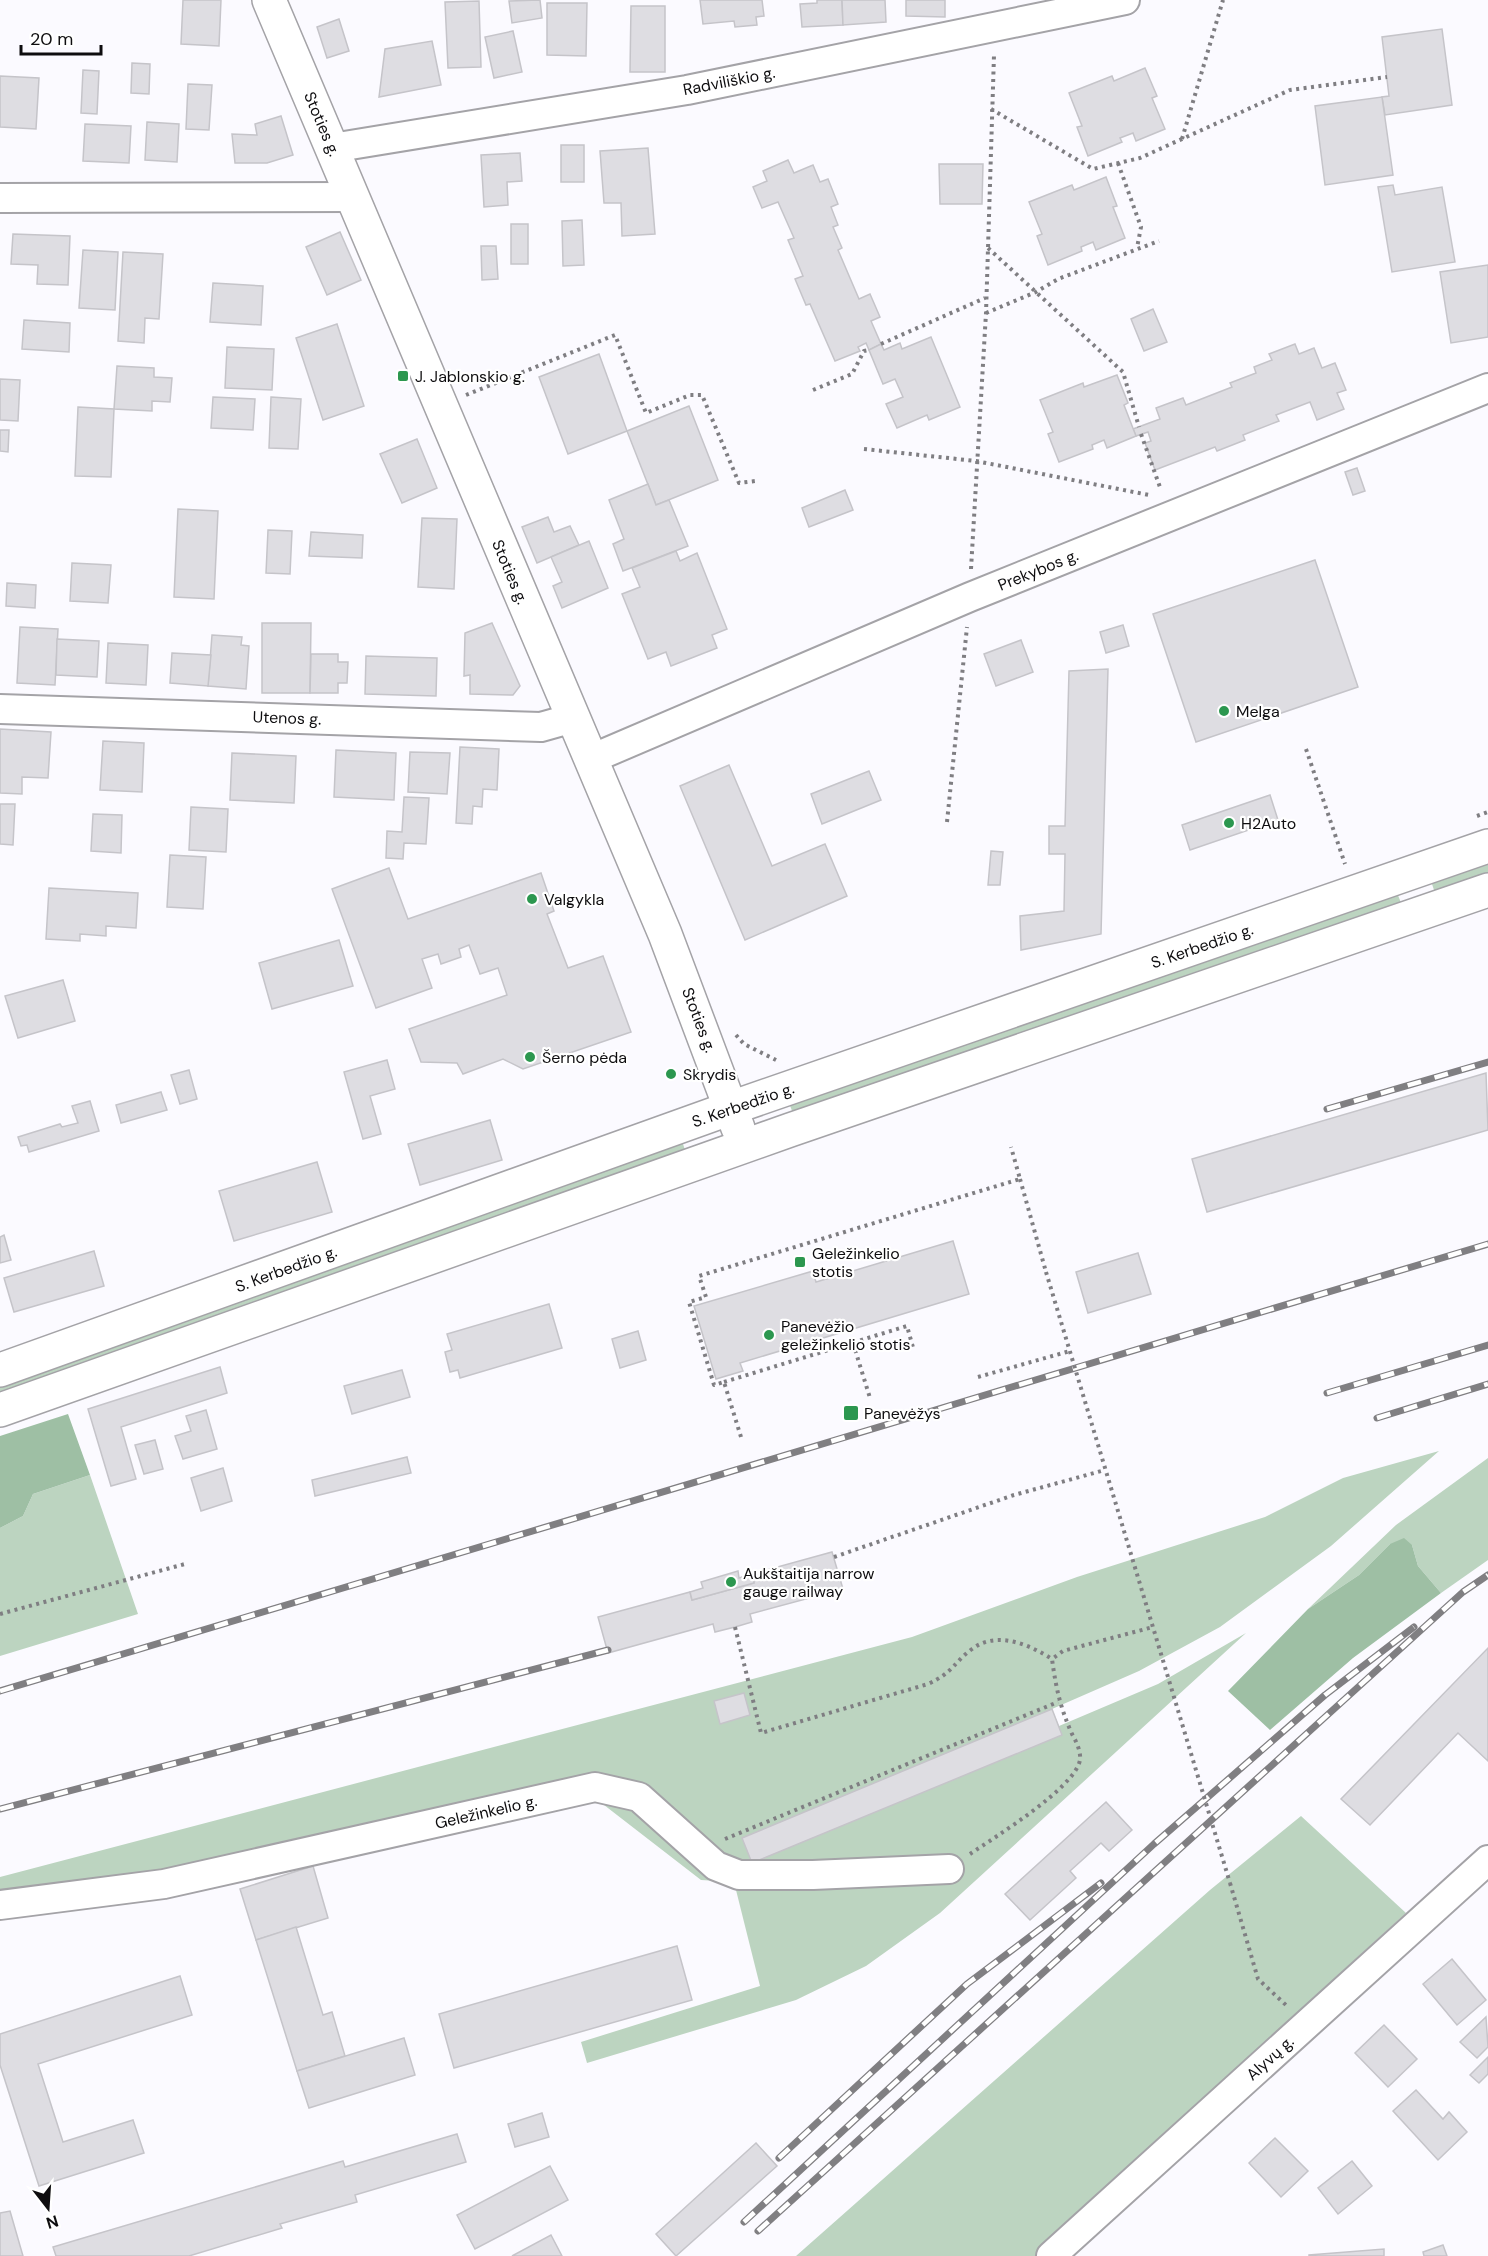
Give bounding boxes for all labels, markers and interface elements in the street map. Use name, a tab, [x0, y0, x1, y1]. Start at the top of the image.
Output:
scale bar	[21, 18, 100, 56]
text: 20 m	[30, 27, 73, 51]
street label: Radviliškio g.	[681, 62, 777, 100]
street label: Stoties g.	[299, 89, 345, 159]
place label: J. Jablonskio g.	[415, 366, 525, 387]
marker: J. Jablonskio g.	[396, 369, 410, 383]
street label: Stoties g.	[487, 537, 533, 607]
street label: Prekybos g.	[995, 544, 1081, 596]
place label: Melga	[1236, 701, 1280, 722]
marker: Melga	[1217, 704, 1231, 718]
street label: Utenos g.	[252, 706, 322, 730]
place label: H2Auto	[1241, 813, 1296, 834]
marker: H2Auto	[1222, 816, 1236, 830]
place label: Valgykla	[544, 889, 604, 910]
marker: Valgykla	[525, 892, 539, 906]
street label: S. Kerbedžio g.	[1148, 919, 1256, 973]
street label: Stoties g.	[677, 984, 721, 1056]
place label: Šerno pėda	[542, 1047, 627, 1068]
marker: Šerno pėda	[523, 1050, 537, 1064]
place label: Skrydis	[683, 1064, 736, 1085]
marker: Skrydis	[664, 1067, 678, 1081]
street label: S. Kerbedžio g.	[689, 1078, 797, 1132]
street label: S. Kerbedžio g.	[232, 1241, 340, 1297]
place label: Geležinkelio stotis	[812, 1243, 900, 1282]
marker: Geležinkelio stotis	[793, 1255, 807, 1269]
place label: Panevėžio geležinkelio stotis	[781, 1316, 910, 1355]
marker: Panevėžio geležinkelio stotis	[762, 1328, 776, 1342]
place label: Panevėžys	[864, 1403, 940, 1424]
marker: Panevėžys	[842, 1404, 860, 1422]
place label: Aukštaitija narrow gauge railway	[743, 1563, 875, 1602]
marker: Aukštaitija narrow gauge railway	[724, 1575, 738, 1589]
street label: Geležinkelio g.	[433, 1790, 539, 1834]
street label: Alyvų g.	[1242, 2031, 1298, 2085]
north arrow	[18, 2178, 78, 2238]
text: N	[44, 2210, 61, 2234]

